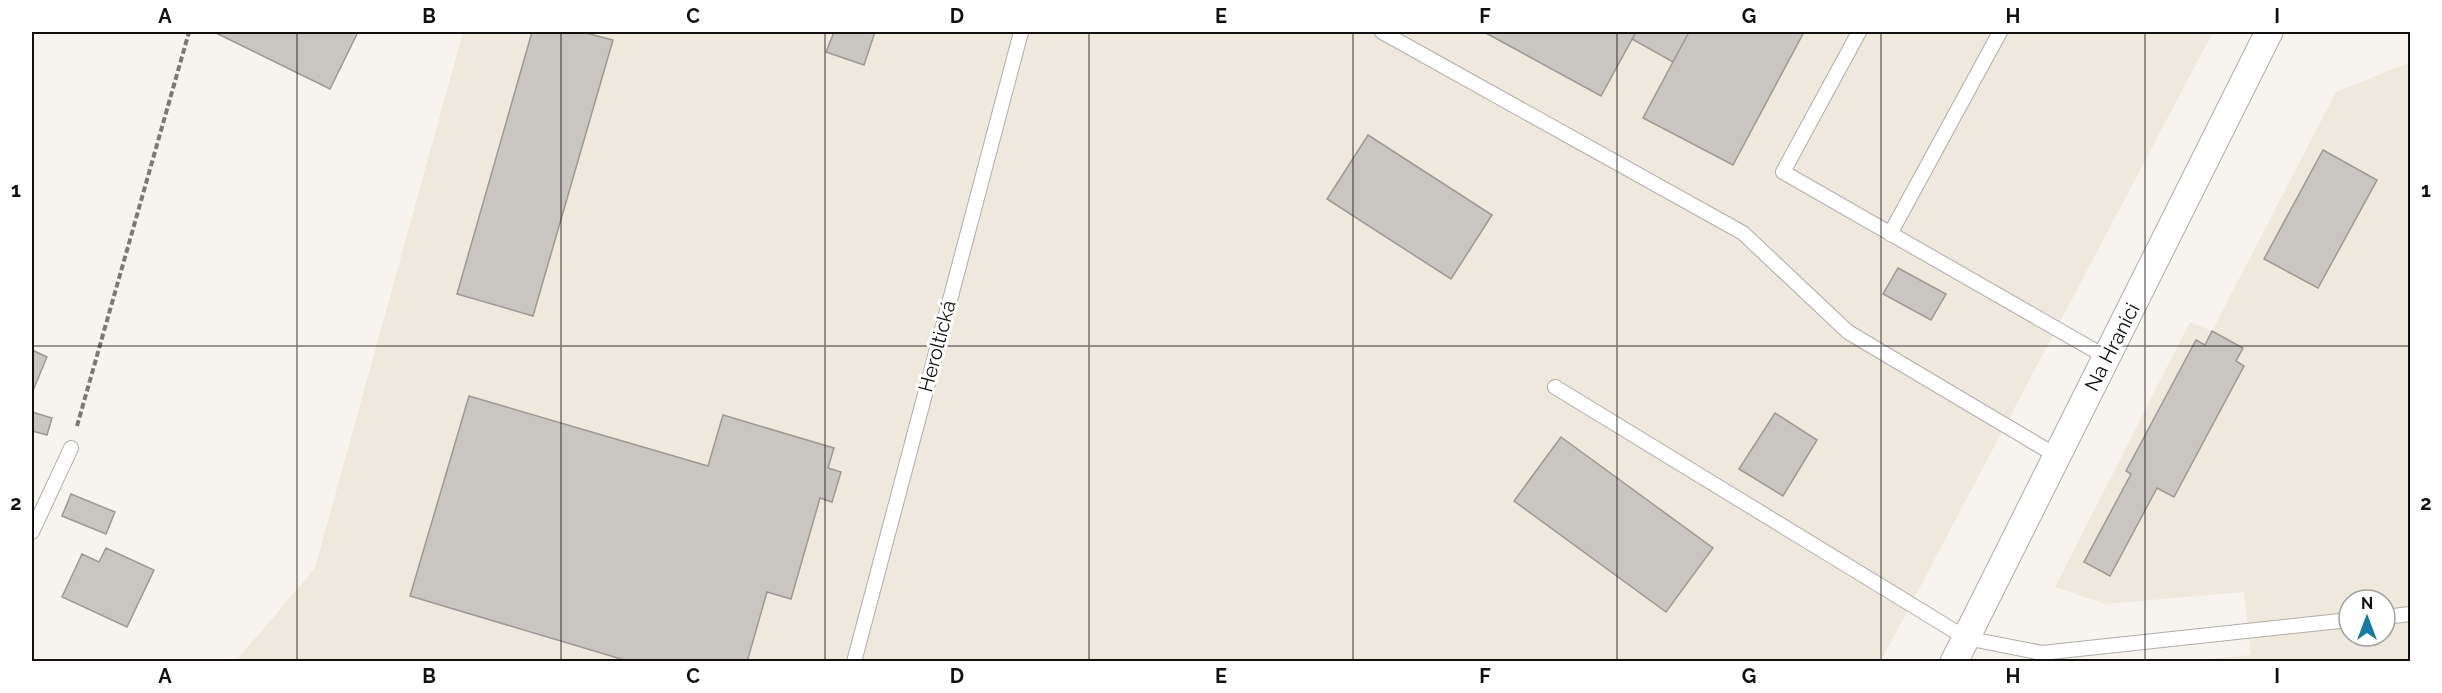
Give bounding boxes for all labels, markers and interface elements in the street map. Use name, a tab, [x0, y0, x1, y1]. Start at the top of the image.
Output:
text: A	[158, 4, 172, 28]
text: B	[422, 4, 436, 28]
text: C	[686, 4, 700, 28]
text: D	[950, 4, 964, 28]
text: E	[1215, 4, 1227, 28]
text: F	[1479, 4, 1491, 28]
text: G	[1742, 4, 1756, 28]
text: H	[2006, 4, 2020, 28]
text: I	[2274, 4, 2280, 28]
text: 1	[11, 178, 21, 202]
text: 1	[2421, 178, 2431, 202]
street label: Heroltická	[913, 298, 961, 394]
street label: Na Hranici	[2080, 299, 2144, 395]
text: 2	[10, 491, 22, 515]
text: 2	[2420, 491, 2432, 515]
north arrow	[2337, 588, 2397, 648]
text: N	[2361, 594, 2373, 613]
text: A	[158, 664, 172, 688]
text: B	[422, 664, 436, 688]
text: C	[686, 664, 700, 688]
text: D	[950, 664, 964, 688]
text: E	[1215, 664, 1227, 688]
text: F	[1479, 664, 1491, 688]
text: G	[1742, 664, 1756, 688]
text: H	[2006, 664, 2020, 688]
text: I	[2274, 664, 2280, 688]

